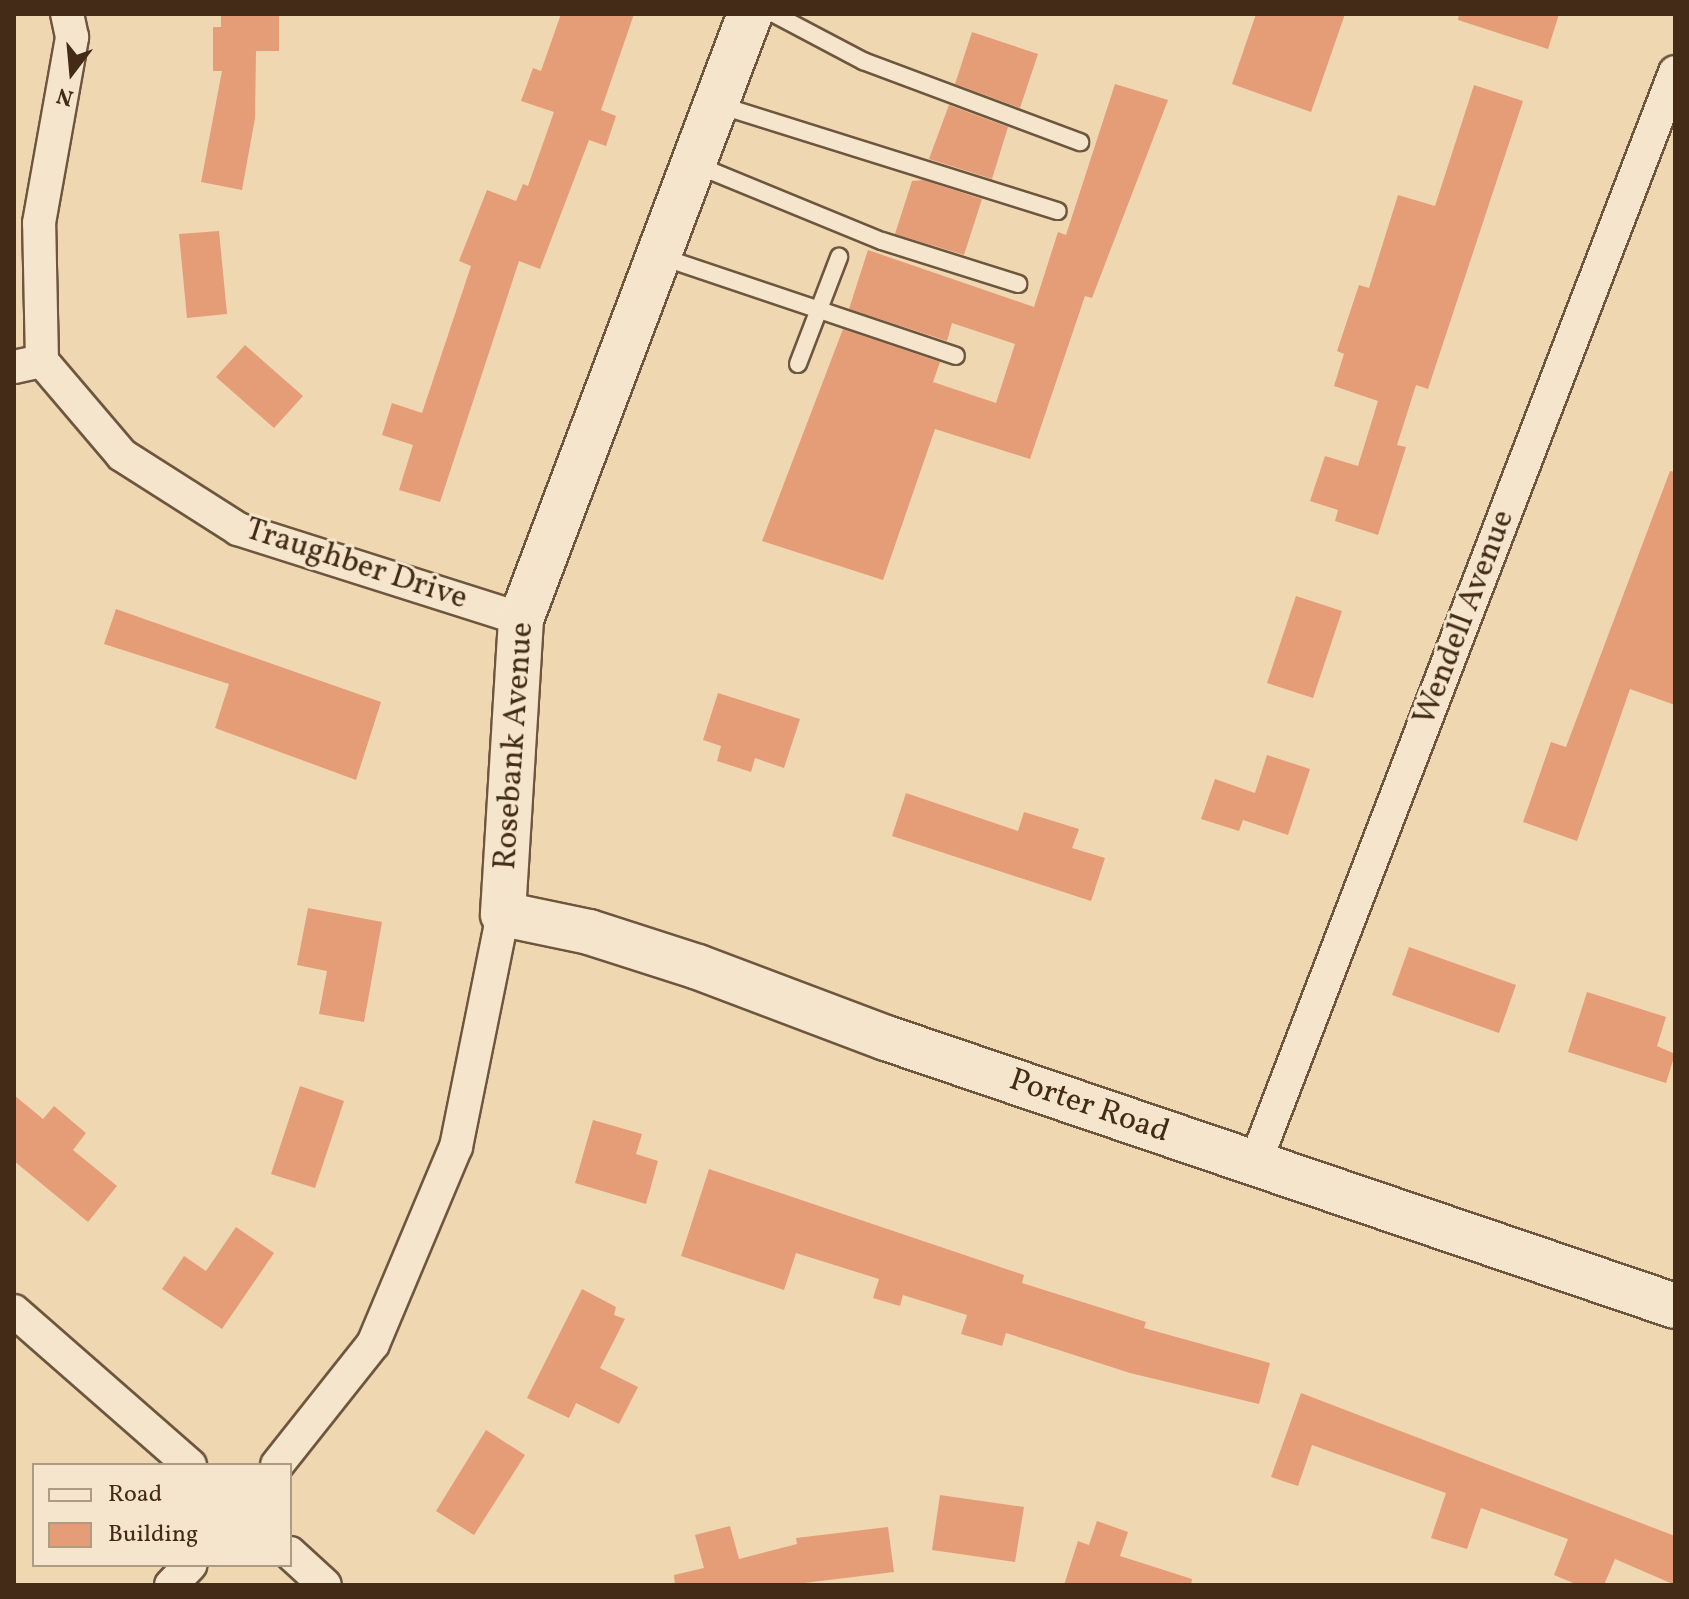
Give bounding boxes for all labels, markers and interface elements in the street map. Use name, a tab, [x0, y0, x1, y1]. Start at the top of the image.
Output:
north arrow	[32, 32, 112, 112]
text: N	[53, 78, 77, 113]
street label: Wendell Avenue	[1406, 505, 1524, 731]
street label: Traughber Drive	[240, 511, 472, 619]
street label: Rosebank Avenue	[487, 621, 543, 871]
street label: Porter Road	[1004, 1062, 1174, 1152]
legend	[32, 1463, 292, 1567]
text: Road	[108, 1478, 162, 1512]
text: Building	[108, 1518, 198, 1552]

